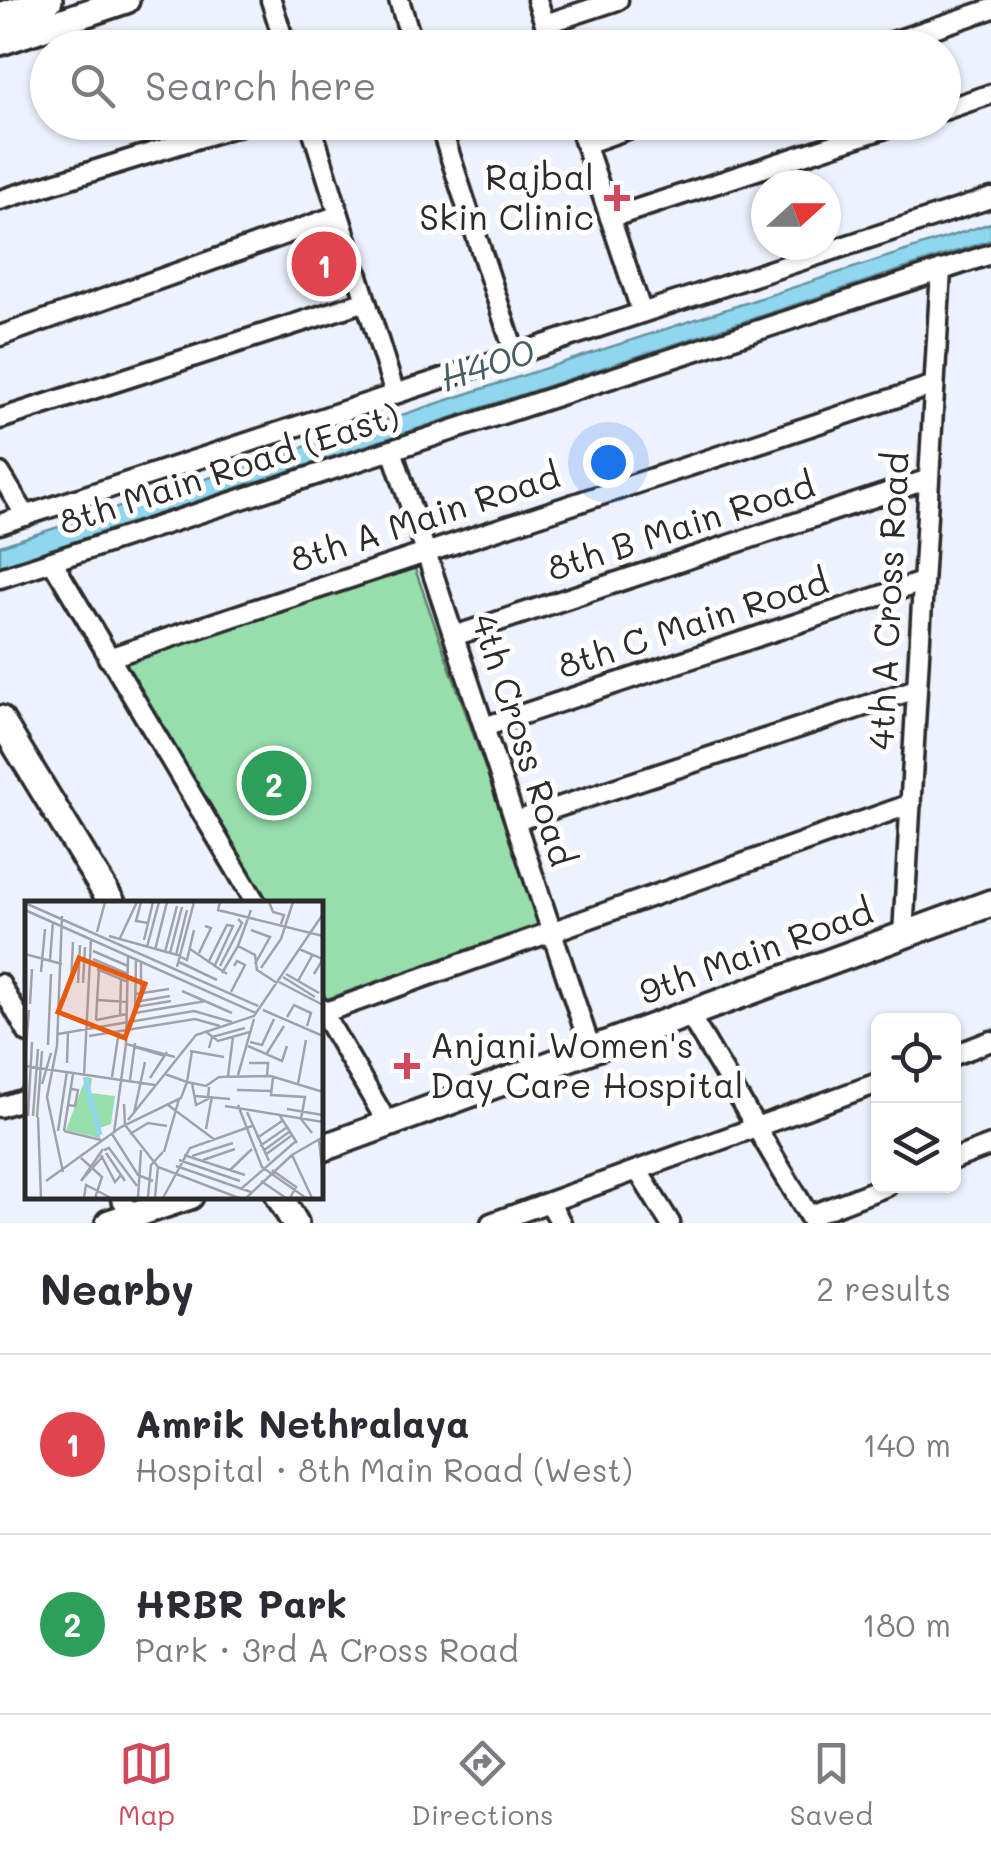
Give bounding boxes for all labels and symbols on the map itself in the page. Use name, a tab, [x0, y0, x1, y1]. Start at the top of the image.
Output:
place label: Rajbal Skin Clinic	[419, 153, 594, 239]
north arrow	[751, 170, 841, 260]
marker: Rajbal Skin Clinic	[604, 185, 630, 211]
pin: 1	[292, 226, 356, 302]
water label: H400	[433, 324, 540, 402]
street label: 8th Main Road (East)	[52, 390, 404, 544]
your location	[583, 437, 634, 488]
street label: 8th A Main Road	[284, 451, 565, 581]
street label: 4th A Cross Road	[856, 451, 918, 751]
street label: 8th B Main Road	[541, 460, 820, 590]
street label: 8th C Main Road	[551, 557, 834, 688]
street label: 4th Cross Road	[462, 607, 587, 871]
pin: 2	[242, 746, 306, 820]
street label: 9th Main Road	[632, 887, 878, 1014]
inset map	[25, 901, 322, 1198]
place label: Anjani Women's Day Care Hospital	[430, 1021, 744, 1107]
marker: Anjani Women's Day Care Hospital	[394, 1053, 420, 1079]

